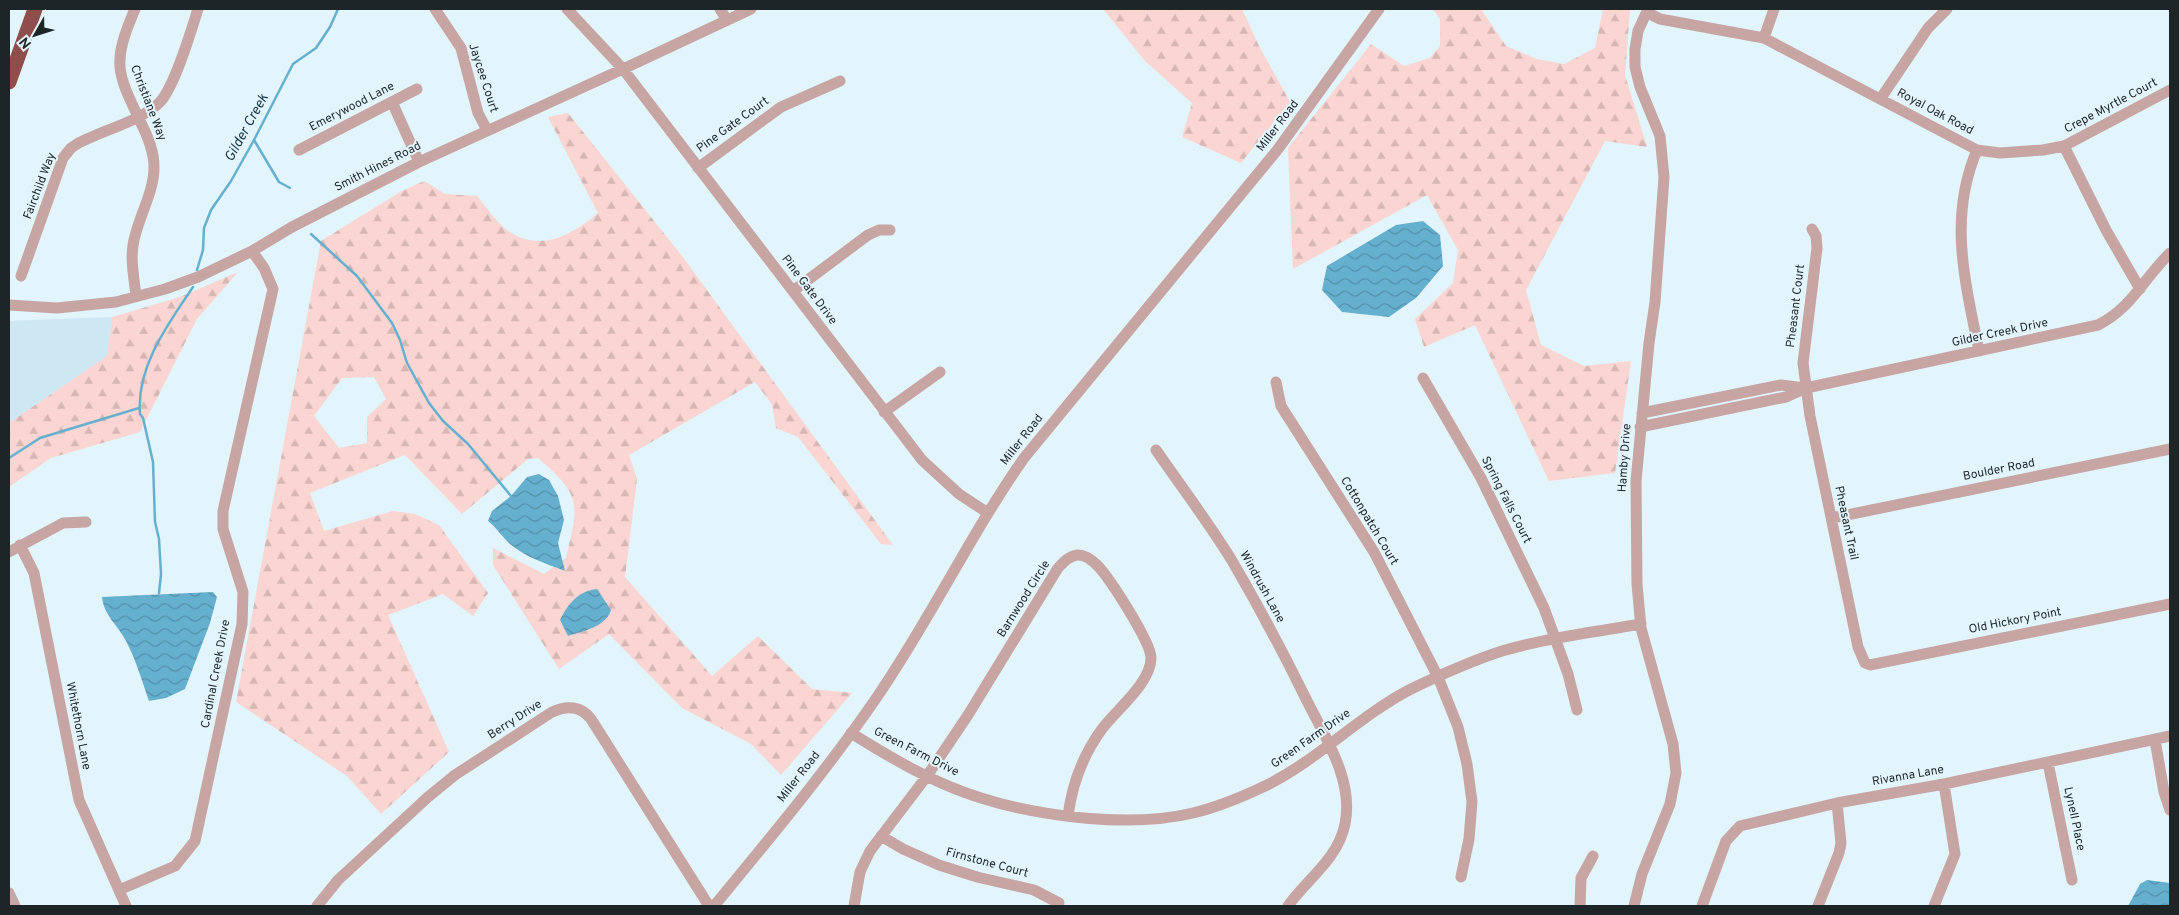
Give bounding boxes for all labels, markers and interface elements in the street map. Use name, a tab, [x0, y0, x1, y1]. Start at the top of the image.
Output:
north arrow	[10, 10, 60, 60]
text: N	[16, 33, 36, 51]
street label: Jaycee Court	[464, 41, 502, 115]
street label: Christiane Way	[126, 63, 170, 143]
street label: Crepe Myrtle Court	[2062, 75, 2160, 137]
street label: Emerywood Lane	[307, 79, 397, 135]
street label: Royal Oak Road	[1894, 85, 1976, 139]
water label: Gilder Creek	[221, 90, 273, 165]
street label: Pine Gate Court	[694, 93, 772, 157]
street label: Miller Road	[1253, 97, 1303, 155]
street label: Smith Hines Road	[332, 138, 424, 196]
street label: Fairchild Way	[20, 150, 60, 222]
street label: Pine Gate Drive	[778, 252, 840, 328]
street label: Pheasant Court	[1783, 263, 1809, 349]
street label: Gilder Creek Drive	[1950, 315, 2050, 351]
street label: Miller Road	[997, 411, 1047, 469]
street label: Hamby Drive	[1615, 423, 1635, 493]
street label: Spring Falls Court	[1477, 454, 1535, 546]
street label: Boulder Road	[1962, 455, 2036, 485]
street label: Cottonpatch Court	[1336, 474, 1402, 568]
street label: Pheasant Trail	[1830, 484, 1862, 562]
street label: Windrush Lane	[1236, 548, 1288, 626]
street label: Barnwood Circle	[994, 557, 1054, 641]
street label: Old Hickory Point	[1967, 604, 2063, 638]
street label: Cardinal Creek Drive	[198, 618, 234, 730]
street label: Whitethorn Lane	[62, 681, 94, 771]
street label: Berry Drive	[485, 697, 545, 743]
street label: Green Farm Drive	[1268, 706, 1354, 772]
street label: Green Farm Drive	[871, 724, 961, 780]
street label: Miller Road	[774, 748, 824, 806]
street label: Rivanna Lane	[1871, 762, 1945, 790]
street label: Lynell Place	[2059, 786, 2089, 852]
street label: Firnstone Court	[944, 844, 1030, 882]

